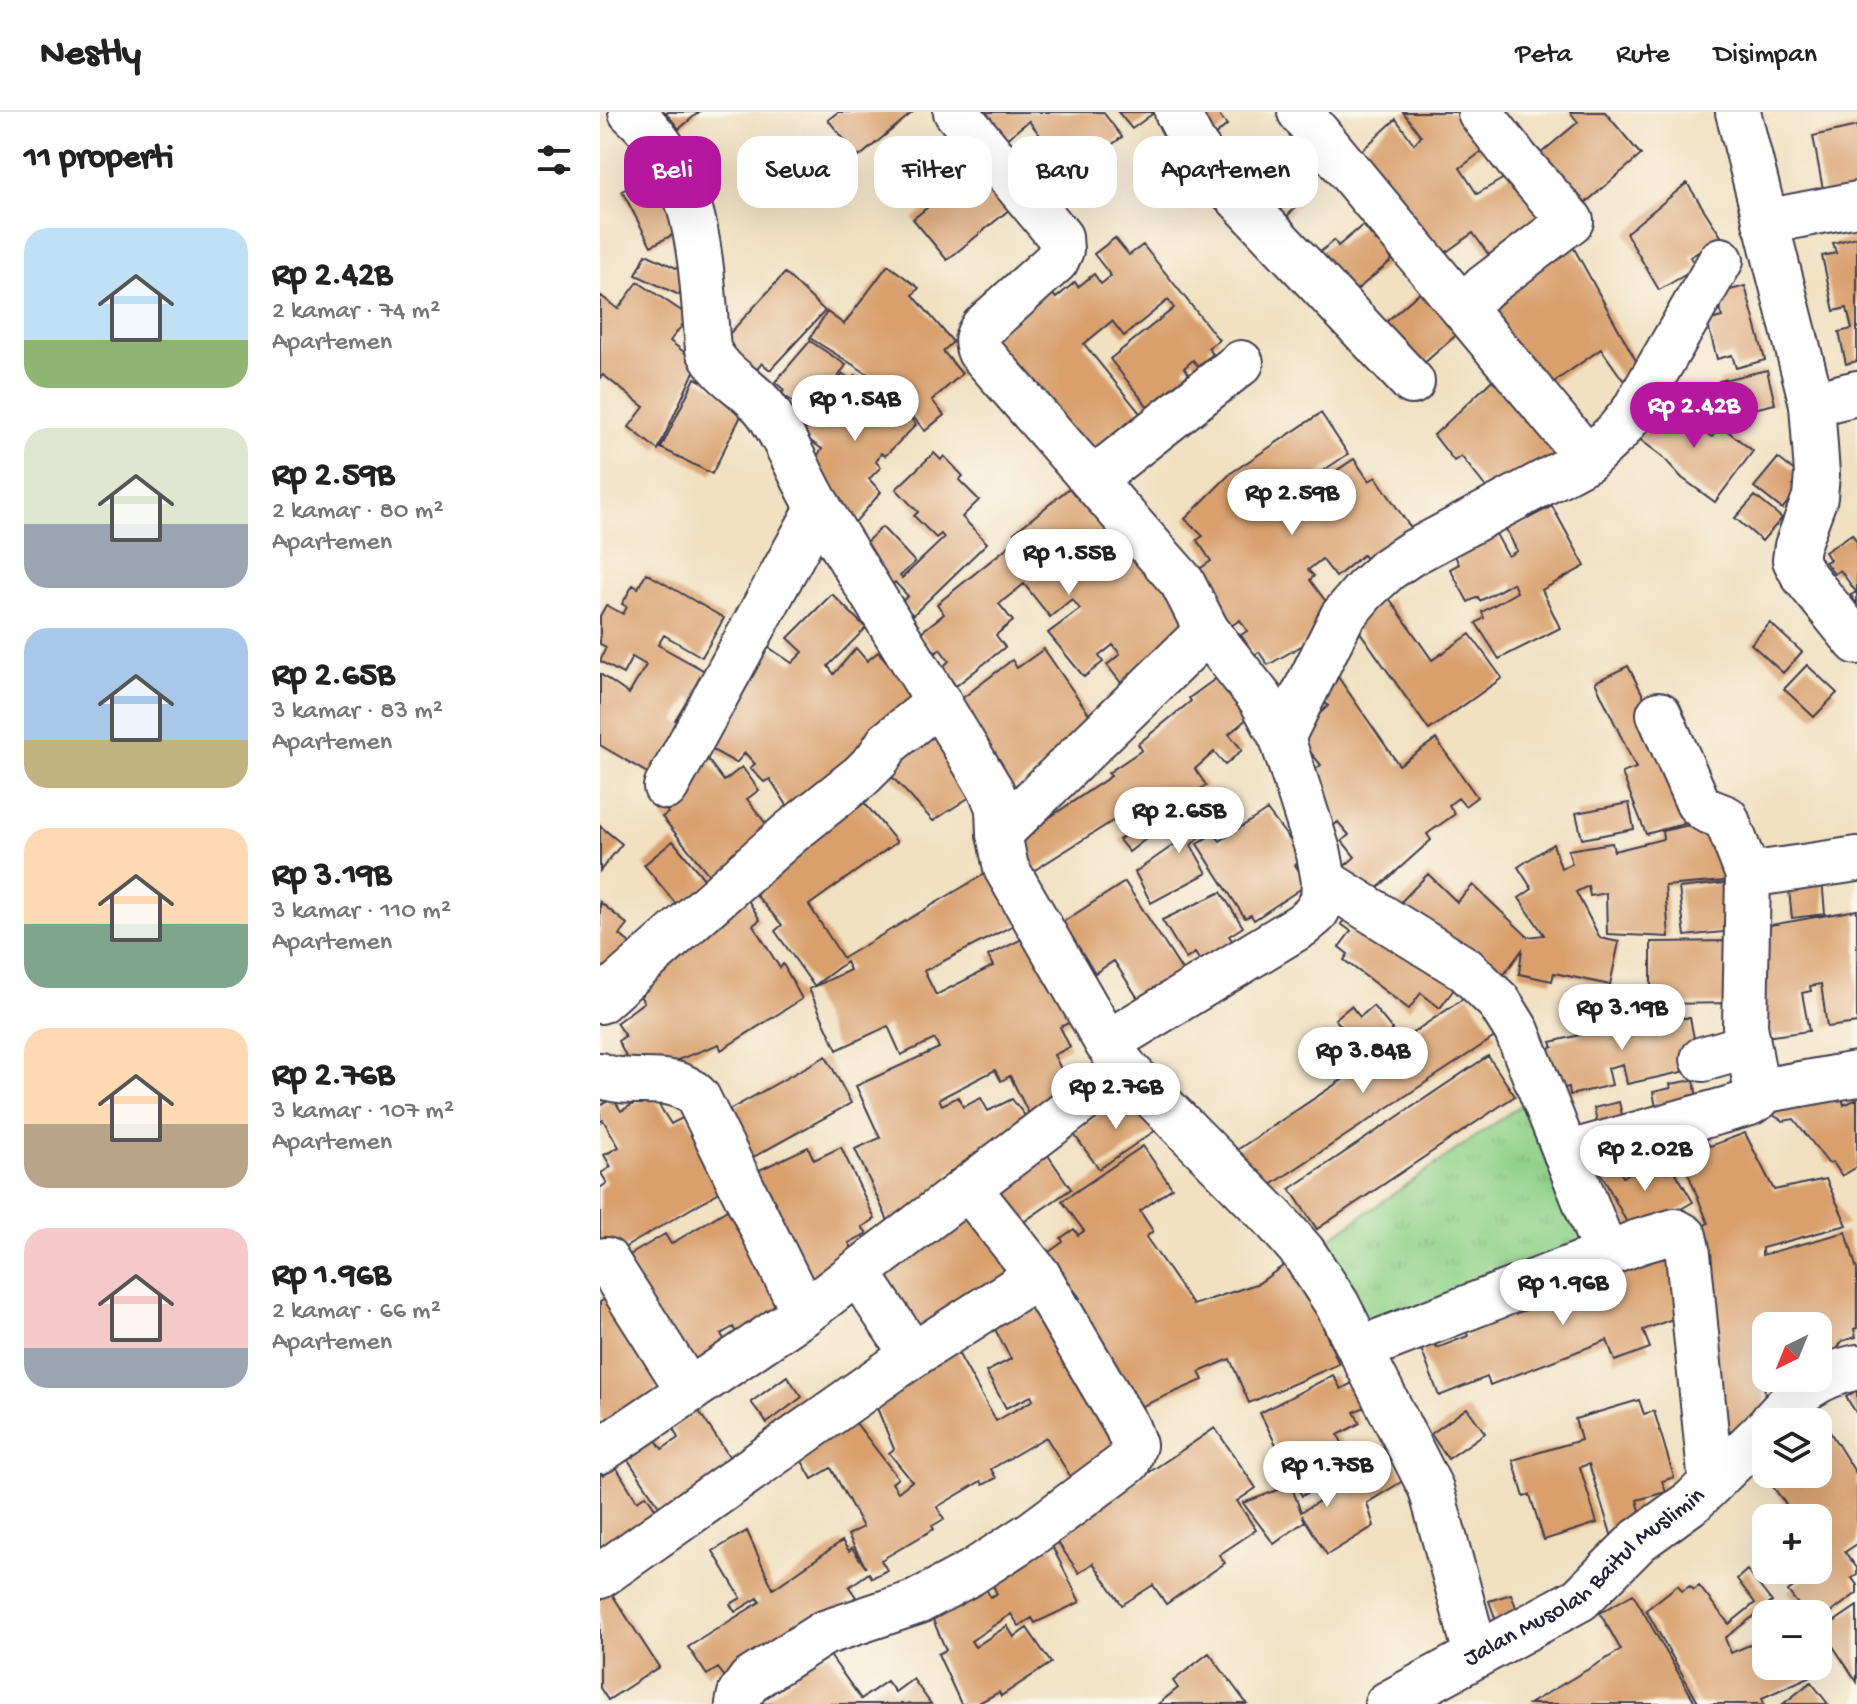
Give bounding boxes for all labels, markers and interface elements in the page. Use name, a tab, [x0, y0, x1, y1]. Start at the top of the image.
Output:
text: Nestly	[40, 33, 141, 77]
text: Peta	[1515, 39, 1572, 72]
text: Rute	[1616, 39, 1670, 72]
text: Disimpan	[1714, 39, 1817, 72]
chip: Beli	[624, 136, 721, 208]
chip: Sewa	[737, 136, 858, 208]
chip: Filter	[874, 136, 992, 208]
chip: Baru	[1008, 136, 1117, 208]
chip: Apartemen	[1133, 136, 1318, 208]
icon: filters	[532, 138, 576, 182]
text: 11 properti	[24, 140, 174, 180]
text: Rp 2.42B	[272, 257, 392, 297]
icon: home	[88, 260, 184, 356]
text: 2 kamar · 74 m²	[272, 297, 440, 328]
text: Apartemen	[272, 328, 392, 359]
pin: Rp 1.54B	[772, 375, 938, 443]
pin: Rp 2.42B	[1611, 382, 1777, 450]
text: Rp 1.54B	[810, 385, 900, 416]
text: Rp 2.42B	[1648, 392, 1740, 423]
text: Rp 2.59B	[272, 457, 394, 497]
icon: home	[88, 460, 184, 556]
pin: Rp 2.59B	[1209, 469, 1375, 537]
text: Rp 2.59B	[1245, 479, 1339, 510]
text: 2 kamar · 80 m²	[272, 497, 443, 528]
text: Apartemen	[272, 528, 392, 559]
pin: Rp 1.55B	[986, 529, 1152, 597]
text: Rp 1.55B	[1023, 539, 1115, 570]
text: Rp 2.65B	[272, 657, 394, 697]
icon: home	[88, 660, 184, 756]
text: 3 kamar · 83 m²	[272, 697, 443, 728]
text: Apartemen	[272, 728, 392, 759]
pin: Rp 2.65B	[1096, 787, 1262, 855]
text: Rp 2.65B	[1132, 797, 1226, 828]
text: Rp 3.19B	[272, 857, 391, 897]
icon: home	[88, 860, 184, 956]
text: 3 kamar · 110 m²	[272, 897, 451, 928]
text: Apartemen	[272, 928, 392, 959]
pin: Rp 3.19B	[1539, 984, 1705, 1052]
text: Rp 3.19B	[1576, 994, 1668, 1025]
pin: Rp 3.84B	[1280, 1027, 1446, 1095]
text: Rp 3.84B	[1316, 1037, 1410, 1068]
text: Rp 2.76B	[272, 1057, 394, 1097]
icon: home	[88, 1060, 184, 1156]
pin: Rp 2.76B	[1033, 1063, 1199, 1131]
text: Rp 2.76B	[1069, 1073, 1163, 1104]
text: 3 kamar · 107 m²	[272, 1097, 454, 1128]
pin: Rp 2.02B	[1562, 1125, 1728, 1193]
text: Apartemen	[272, 1128, 392, 1159]
text: Rp 2.02B	[1598, 1135, 1692, 1166]
text: Rp 1.96B	[272, 1257, 391, 1297]
pin: Rp 1.96B	[1480, 1259, 1646, 1327]
icon: home	[88, 1260, 184, 1356]
text: Rp 1.96B	[1518, 1269, 1608, 1300]
text: 2 kamar · 66 m²	[272, 1297, 441, 1328]
north arrow	[1752, 1312, 1832, 1392]
map controls	[1752, 1312, 1832, 1680]
text: Apartemen	[272, 1328, 392, 1359]
button: layers	[1752, 1408, 1832, 1488]
pin: Rp 1.75B	[1244, 1441, 1410, 1509]
text: Rp 1.75B	[1281, 1451, 1373, 1482]
street label: Jalan Musolah Baitul Muslimin	[1459, 1482, 1712, 1674]
button: +	[1752, 1504, 1832, 1584]
button: −	[1752, 1600, 1832, 1680]

